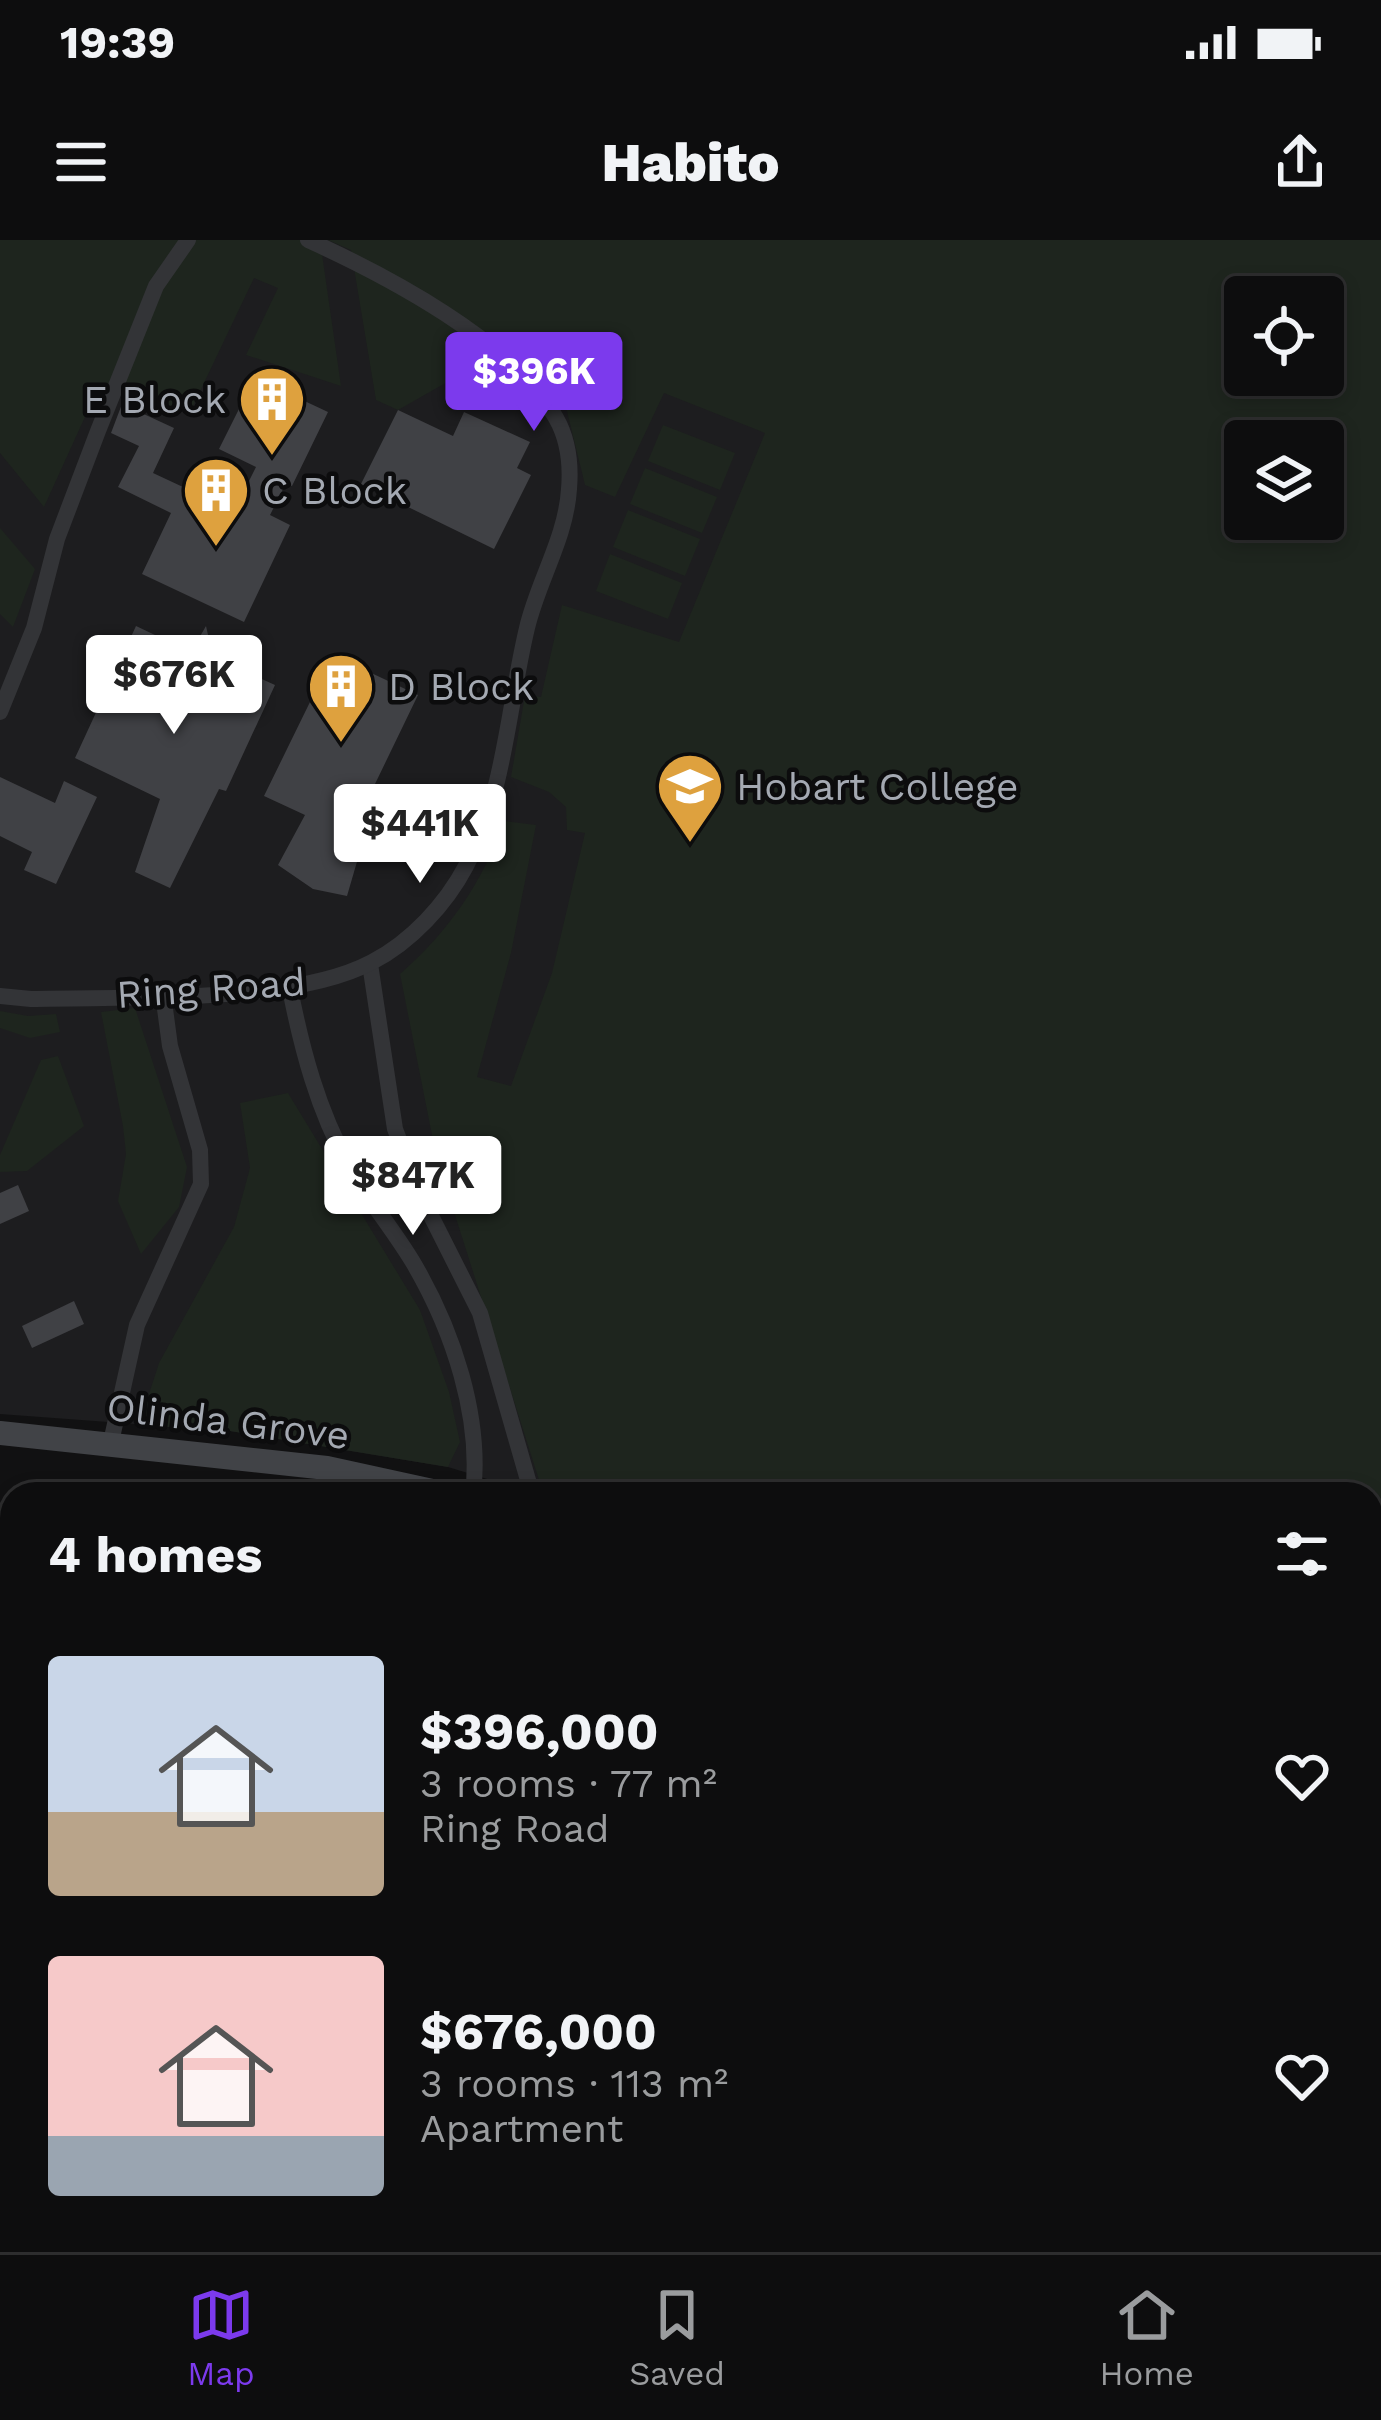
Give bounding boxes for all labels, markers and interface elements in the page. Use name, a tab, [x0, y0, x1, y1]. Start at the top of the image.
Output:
text: 19:39	[60, 16, 175, 69]
icon: menu	[48, 129, 114, 195]
icon: share	[1267, 129, 1333, 195]
text: Habito	[602, 131, 779, 194]
map controls	[1224, 276, 1344, 540]
button: locate	[1224, 276, 1344, 396]
pin: $396K	[450, 332, 618, 434]
text: $396K	[472, 348, 596, 393]
building icon: E Block	[237, 364, 307, 458]
place label: E Block	[83, 377, 226, 422]
button: layers	[1224, 420, 1344, 540]
building icon: C Block	[181, 455, 251, 549]
place label: C Block	[262, 468, 407, 513]
pin: $676K	[90, 635, 258, 737]
text: $676K	[113, 651, 235, 696]
building icon: D Block	[306, 651, 376, 745]
place label: D Block	[388, 664, 534, 709]
school or university icon: Hobart College	[655, 751, 725, 845]
place label: Hobart College	[736, 764, 1018, 809]
pin: $441K	[336, 784, 504, 886]
text: $441K	[361, 800, 479, 845]
street label: Ring Road	[115, 959, 307, 1017]
pin: $847K	[329, 1136, 497, 1238]
text: $847K	[351, 1152, 475, 1197]
street label: Olinda Grove	[104, 1384, 352, 1458]
icon: filters	[1269, 1521, 1335, 1587]
text: 4 homes	[48, 1525, 262, 1584]
text: $396,000	[420, 1702, 659, 1761]
icon: home	[144, 1704, 288, 1848]
icon: heart	[1269, 1743, 1335, 1809]
text: 3 rooms · 77 m²	[420, 1761, 717, 1806]
text: Ring Road	[420, 1806, 610, 1851]
text: $676,000	[420, 2002, 657, 2061]
icon: home	[144, 2004, 288, 2148]
icon: heart	[1269, 2043, 1335, 2109]
text: 3 rooms · 113 m²	[420, 2061, 728, 2106]
text: Apartment	[420, 2106, 623, 2151]
tab: Map	[187, 2282, 255, 2393]
tab: Saved	[629, 2282, 725, 2393]
tab: Home	[1099, 2282, 1194, 2393]

